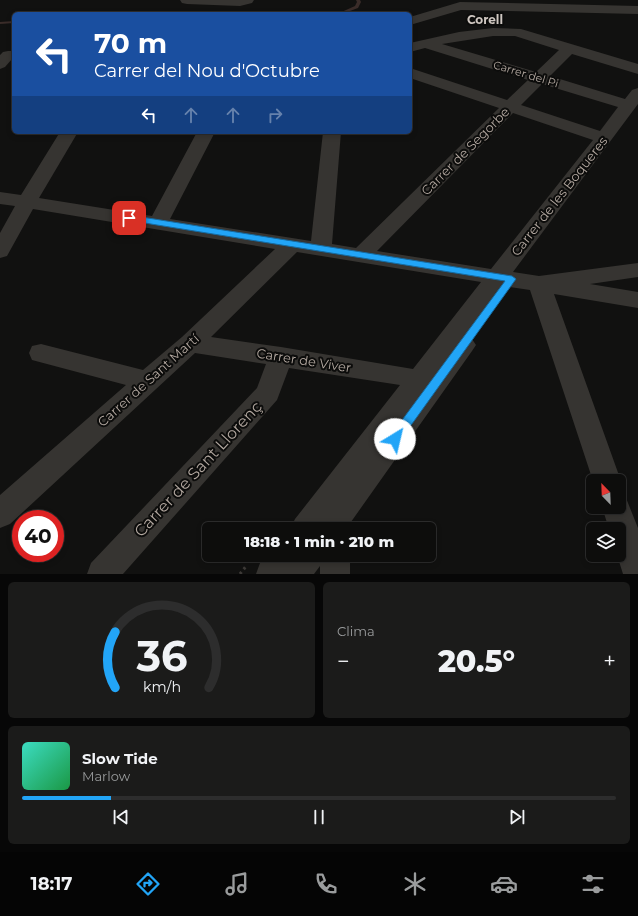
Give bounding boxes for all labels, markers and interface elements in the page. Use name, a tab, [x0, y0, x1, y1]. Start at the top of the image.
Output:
district label: Corell	[467, 12, 503, 27]
text: 70 m	[94, 26, 167, 60]
icon: left	[28, 28, 80, 80]
street label: Carrer del Pi	[492, 57, 560, 91]
text: Carrer del Nou d'Octubre	[94, 60, 320, 82]
street label: Carrer de Segorbe	[418, 103, 513, 198]
icon: left	[138, 104, 160, 126]
icon: ahead	[180, 104, 202, 126]
icon: ahead	[222, 104, 244, 126]
icon: right	[264, 104, 286, 126]
street label: Carrer de les Boqueres	[507, 133, 611, 259]
pin	[112, 201, 146, 235]
icon: arrive	[118, 207, 140, 229]
street label: Carrer de Sant Martí	[94, 330, 202, 430]
street label: Carrer de Viver	[255, 345, 353, 375]
street label: Carrer de Sant Llorenç	[130, 397, 266, 541]
position arrow	[374, 418, 416, 460]
north arrow	[586, 474, 626, 514]
map controls	[586, 474, 626, 562]
speed limit sign: 40	[12, 510, 64, 562]
button: layers	[586, 522, 626, 562]
text: 18:18 · 1 min · 210 m	[244, 532, 394, 551]
text: Clima	[337, 623, 375, 639]
text: 36	[135, 631, 187, 681]
text: 20.5°	[438, 643, 515, 680]
text: −	[337, 648, 350, 675]
text: +	[603, 648, 616, 675]
text: km/h	[142, 678, 181, 696]
text: Slow Tide	[82, 749, 158, 768]
text: Marlow	[82, 768, 130, 784]
icon: previous	[110, 806, 132, 828]
icon: pause	[308, 806, 330, 828]
icon: next	[506, 806, 528, 828]
icon: directions	[134, 870, 162, 898]
icon: music	[223, 870, 251, 898]
icon: phone	[312, 870, 340, 898]
icon: climate	[401, 870, 429, 898]
icon: car	[490, 870, 518, 898]
icon: filters	[579, 870, 607, 898]
text: 18:17	[31, 873, 72, 895]

